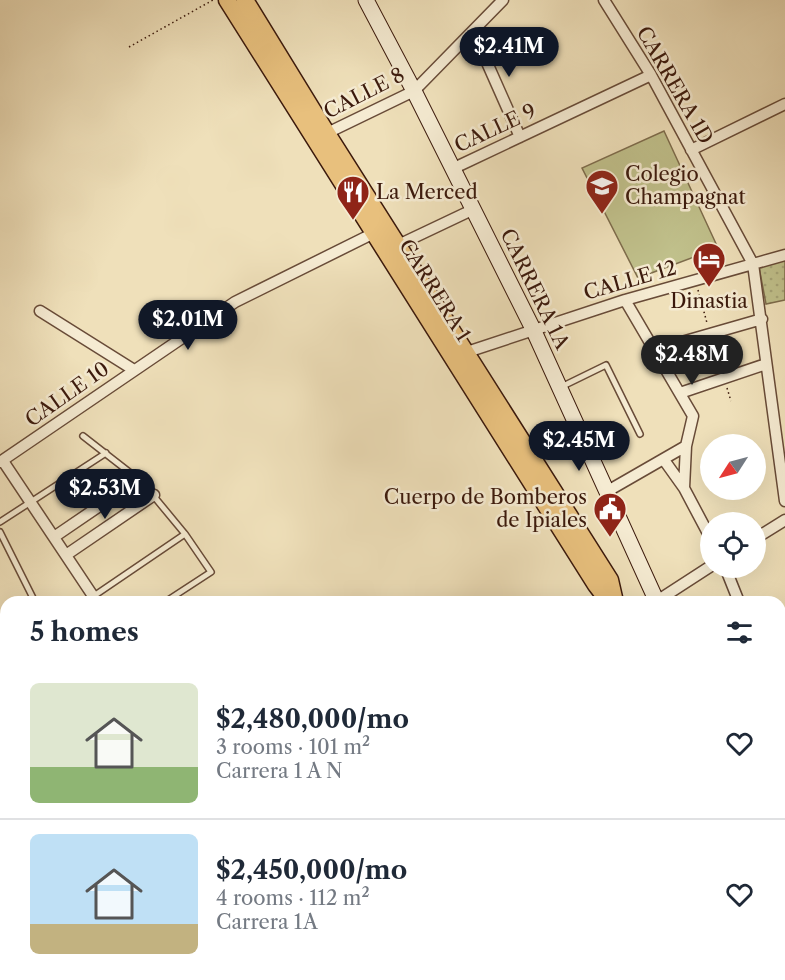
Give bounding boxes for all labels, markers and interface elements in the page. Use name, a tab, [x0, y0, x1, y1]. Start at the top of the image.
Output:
street label: CARRERA 1D	[632, 22, 718, 148]
pin: $2.41M	[460, 27, 558, 78]
text: $2.41M	[474, 34, 544, 58]
street label: CALLE 8	[320, 62, 408, 124]
street label: CALLE 9	[450, 99, 540, 157]
place label: Colegio Champagnat	[625, 162, 746, 209]
school or university icon: Colegio Champagnat	[584, 168, 620, 215]
restaurant icon: La Merced	[335, 174, 371, 221]
place label: La Merced	[376, 180, 478, 204]
street label: CARRERA 1A	[495, 225, 575, 354]
street label: CARRERA 1	[394, 235, 476, 346]
hotel icon: Dinastia	[691, 241, 727, 288]
street label: CALLE 12	[581, 255, 679, 305]
place label: Dinastia	[670, 289, 748, 313]
pin: $2.01M	[139, 300, 237, 351]
text: $2.01M	[152, 307, 224, 331]
pin: $2.48M	[643, 335, 741, 386]
text: $2.48M	[655, 342, 729, 366]
street label: CALLE 10	[21, 356, 113, 432]
pin: $2.45M	[530, 421, 628, 472]
text: $2.45M	[543, 428, 615, 452]
north arrow	[700, 434, 766, 500]
map controls	[700, 434, 766, 578]
pin: $2.53M	[56, 469, 154, 520]
text: $2.53M	[69, 476, 141, 500]
place label: Cuerpo de Bomberos de Ipiales	[384, 485, 587, 532]
public building icon: Cuerpo de Bomberos de Ipiales	[592, 491, 628, 538]
button: locate	[700, 512, 766, 578]
text: 5 homes	[30, 616, 139, 648]
icon: filters	[723, 616, 756, 649]
text: $2,480,000/mo	[216, 703, 409, 735]
icon: home	[78, 707, 150, 779]
icon: heart	[723, 727, 756, 760]
text: 3 rooms · 101 m²	[216, 735, 370, 759]
text: Carrera 1 A N	[216, 759, 343, 783]
text: $2,450,000/mo	[216, 854, 407, 886]
icon: home	[78, 858, 150, 930]
icon: heart	[723, 878, 756, 911]
text: 4 rooms · 112 m²	[216, 886, 370, 910]
text: Carrera 1A	[216, 910, 318, 934]

